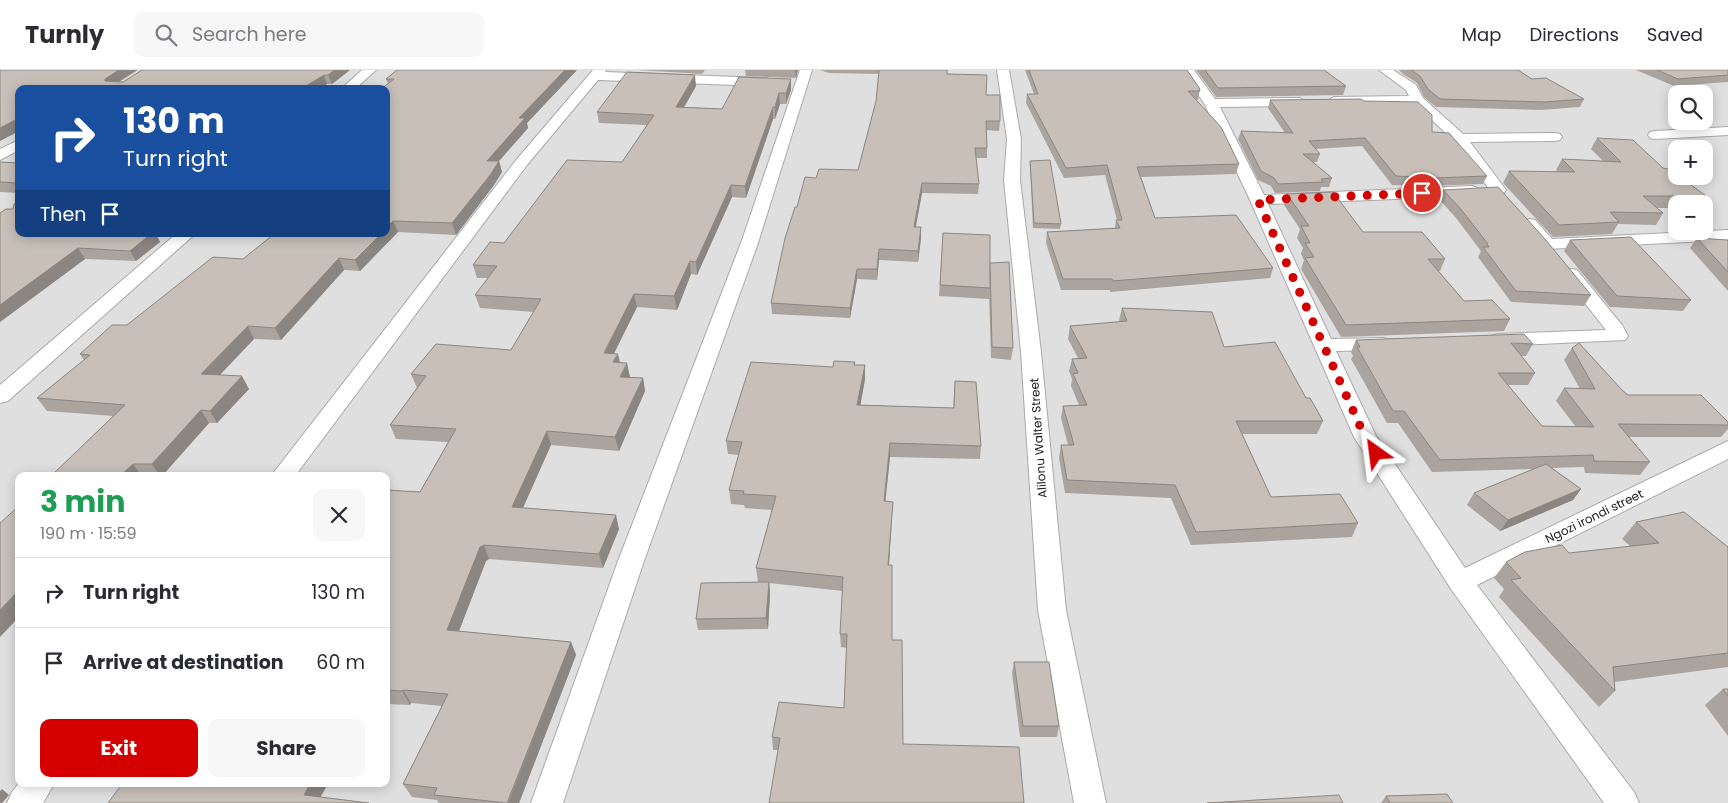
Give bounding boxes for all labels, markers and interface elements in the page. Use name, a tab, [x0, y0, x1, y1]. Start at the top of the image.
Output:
search box	[134, 12, 484, 57]
text: Turnly	[25, 18, 104, 51]
icon: search	[152, 21, 180, 49]
text: Search here	[192, 21, 307, 48]
text: Map	[1462, 22, 1501, 47]
text: Directions	[1529, 22, 1619, 47]
text: Saved	[1647, 22, 1703, 47]
map controls	[1668, 85, 1713, 240]
button: search	[1668, 85, 1713, 130]
text: 130 m	[123, 96, 225, 145]
icon: right	[40, 105, 105, 170]
button: +	[1668, 140, 1713, 185]
text: Turn right	[123, 143, 228, 174]
pin	[1401, 172, 1443, 214]
icon: arrive	[1408, 179, 1436, 207]
button: −	[1668, 195, 1713, 240]
icon: arrive	[96, 200, 124, 228]
text: Then	[40, 201, 86, 228]
street label: Alilonu Walter Street	[1025, 377, 1051, 499]
position arrow	[1349, 426, 1401, 478]
text: 3 min	[40, 480, 125, 523]
street label: Ngozi irondi street	[1542, 485, 1646, 547]
button: close	[313, 489, 365, 541]
text: 190 m · 15:59	[40, 522, 137, 545]
icon: right	[40, 579, 68, 607]
text: Turn right	[83, 579, 179, 606]
text: 130 m	[311, 579, 365, 606]
icon: arrive	[40, 649, 68, 677]
text: Arrive at destination	[83, 649, 284, 676]
text: 60 m	[316, 649, 365, 676]
button: Exit	[40, 719, 198, 777]
button: Share	[208, 719, 365, 777]

